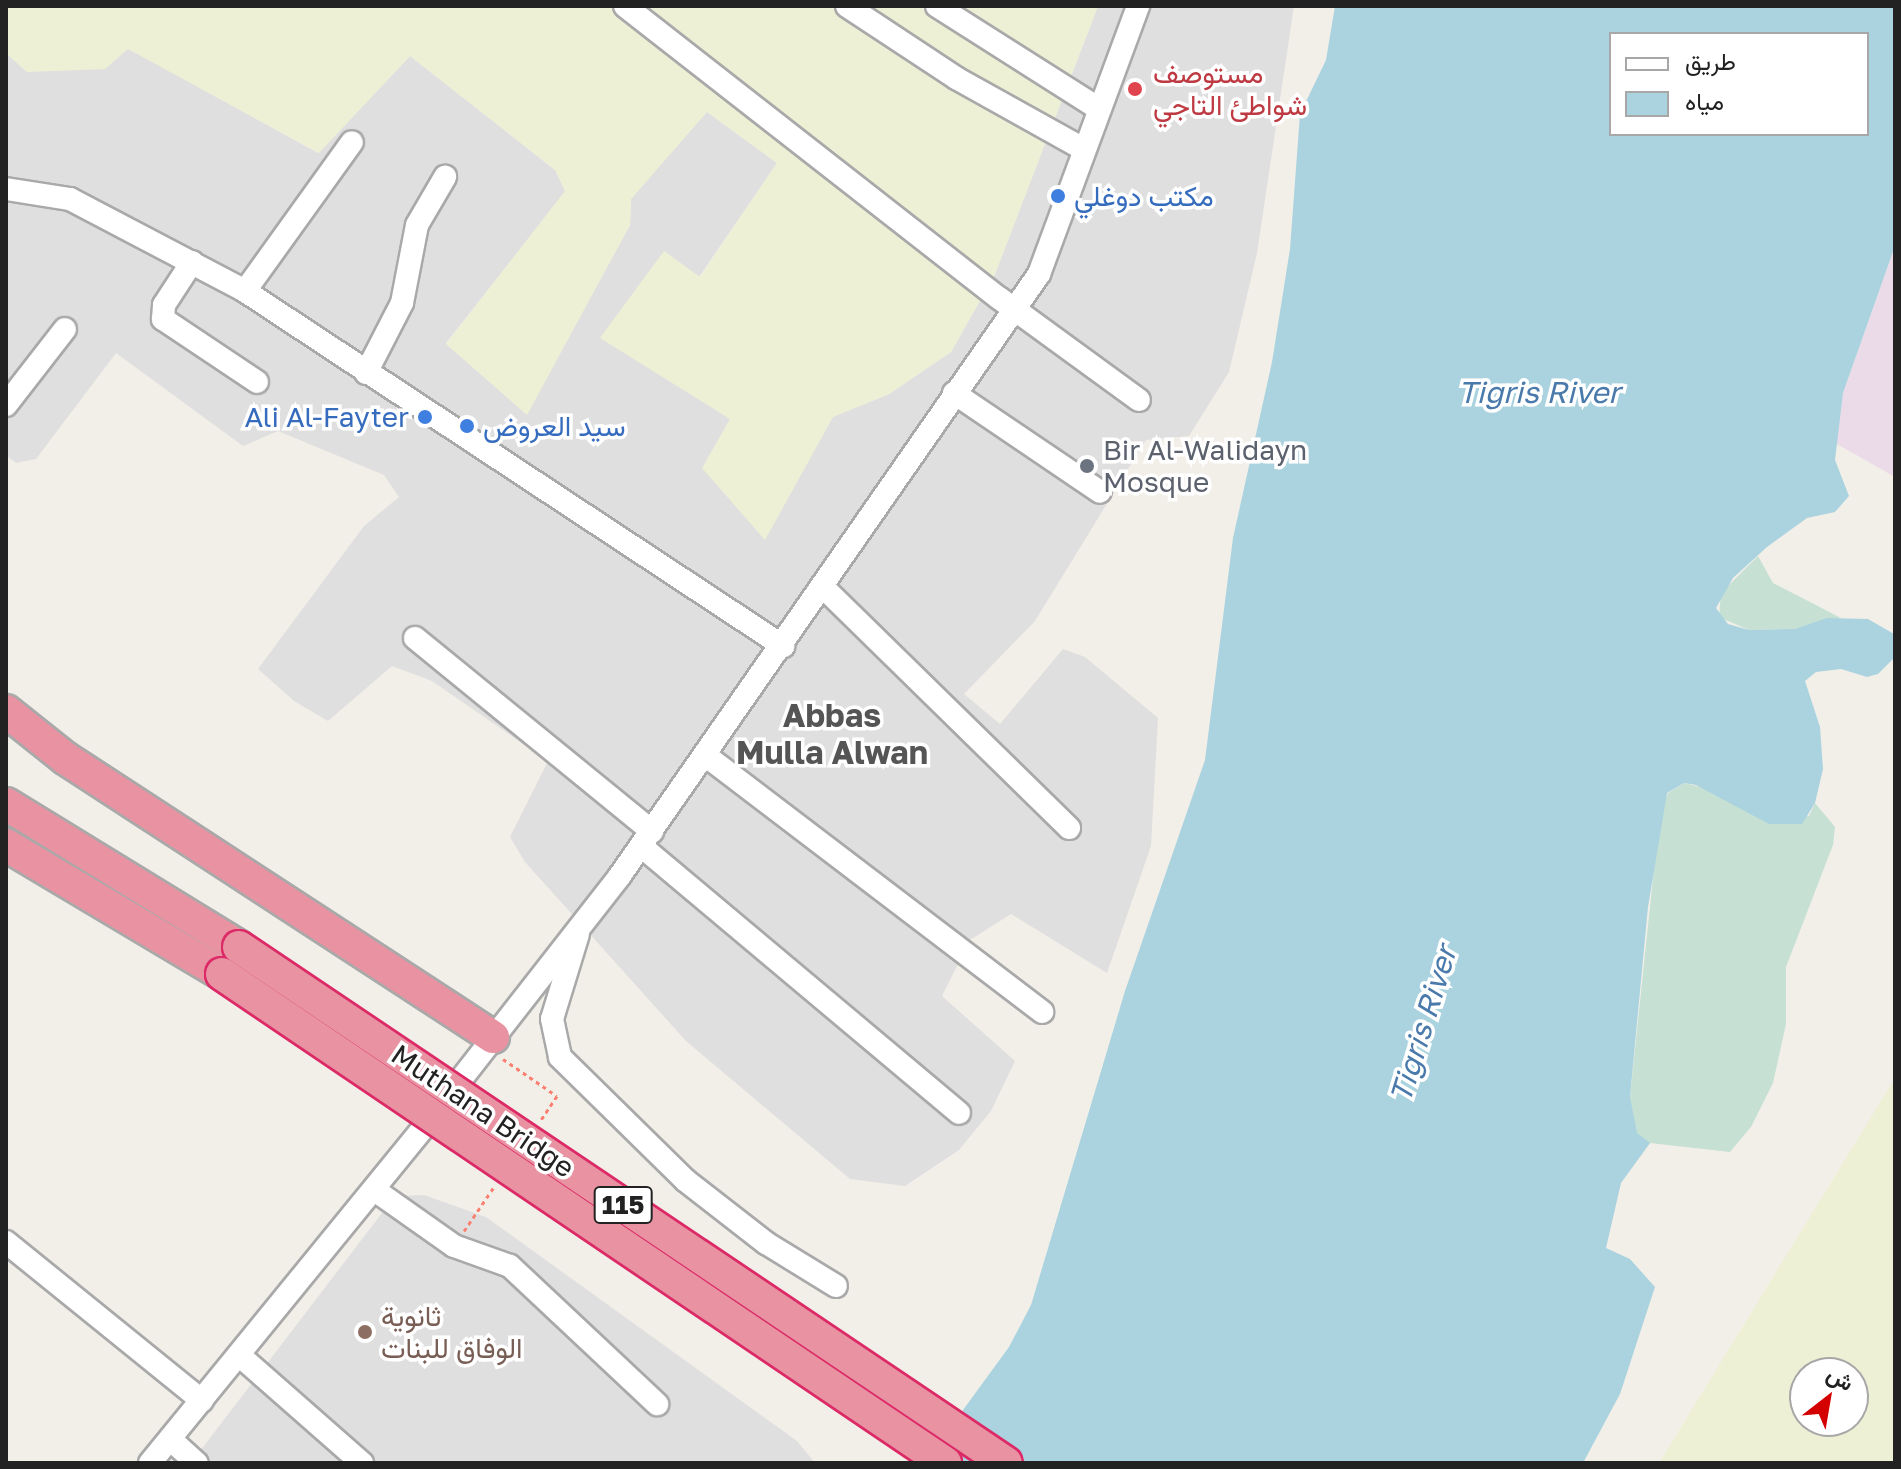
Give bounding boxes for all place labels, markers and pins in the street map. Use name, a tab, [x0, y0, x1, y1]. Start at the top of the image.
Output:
place label: مستوصف شواطئ التاجي	[1153, 56, 1307, 122]
marker: مستوصف شواطئ التاجي	[1124, 78, 1146, 100]
place label: مكتب دوغلي	[1074, 179, 1214, 213]
marker: مكتب دوغلي	[1049, 187, 1067, 205]
place label: Ali Al-Fayter	[244, 400, 409, 434]
marker: Ali Al-Fayter	[416, 408, 434, 426]
place label: سيد العروض	[483, 409, 625, 443]
marker: سيد العروض	[458, 417, 476, 435]
place label: Bir Al-Walidayn Mosque	[1103, 433, 1307, 499]
marker: Bir Al-Walidayn Mosque	[1078, 457, 1096, 475]
place label: ثانوية الوفاق للبنات	[381, 1299, 522, 1365]
marker: ثانوية الوفاق للبنات	[356, 1323, 374, 1341]

